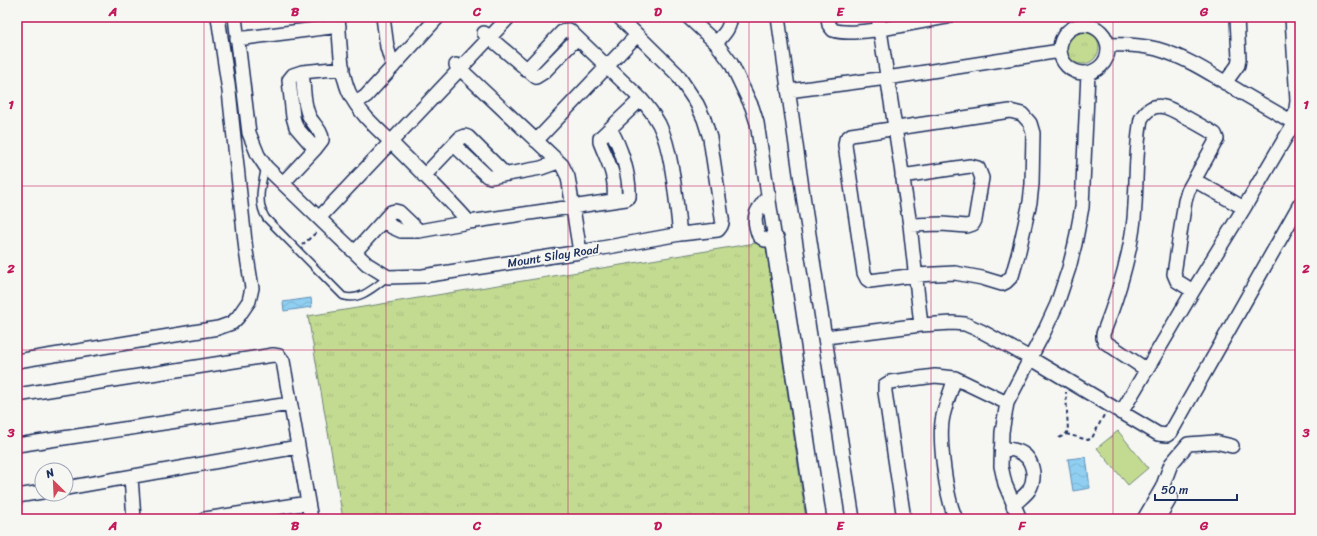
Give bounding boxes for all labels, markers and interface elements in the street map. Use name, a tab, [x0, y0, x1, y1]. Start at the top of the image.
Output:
text: A	[108, 0, 117, 23]
text: B	[291, 0, 300, 23]
text: C	[472, 0, 482, 23]
text: D	[654, 0, 662, 23]
text: E	[836, 0, 845, 23]
text: F	[1017, 0, 1026, 23]
text: G	[1199, 0, 1209, 23]
text: 1	[8, 93, 14, 116]
text: 1	[1303, 93, 1309, 116]
street label: Mount Silay Road	[506, 238, 601, 274]
text: 2	[6, 257, 15, 280]
text: 2	[1301, 257, 1310, 280]
text: 3	[6, 421, 15, 444]
text: 3	[1301, 421, 1310, 444]
north arrow	[34, 462, 74, 502]
text: N	[42, 463, 58, 484]
scale bar	[1155, 476, 1237, 502]
text: 50 m	[1161, 479, 1188, 501]
text: A	[108, 514, 117, 536]
text: B	[291, 514, 300, 536]
text: C	[472, 514, 482, 536]
text: D	[654, 514, 662, 536]
text: E	[836, 514, 845, 536]
text: F	[1017, 514, 1026, 536]
text: G	[1199, 514, 1209, 536]

